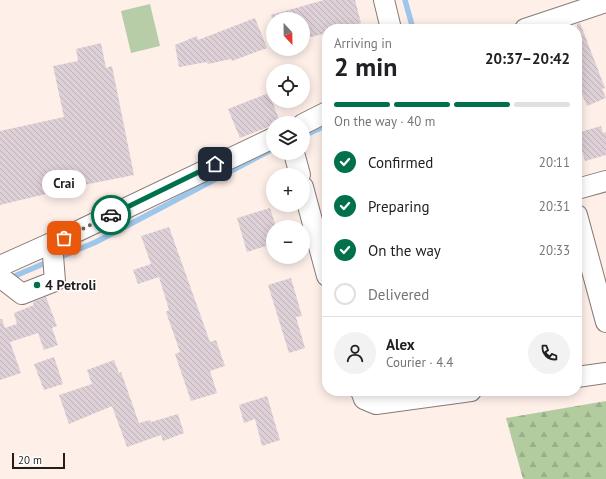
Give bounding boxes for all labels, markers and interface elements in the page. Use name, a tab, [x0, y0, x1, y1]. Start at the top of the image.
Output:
north arrow	[266, 12, 310, 56]
map controls	[266, 12, 310, 264]
text: Arriving in	[334, 35, 392, 52]
text: 20:37–20:42	[485, 49, 570, 68]
text: 2 min	[334, 50, 397, 83]
button: locate	[266, 64, 310, 108]
text: On the way · 40 m	[334, 113, 435, 130]
button: layers	[266, 116, 310, 160]
pin	[198, 147, 232, 181]
icon: check	[334, 151, 356, 173]
icon: home	[204, 153, 226, 175]
text: Confirmed	[368, 153, 433, 172]
text: 20:11	[539, 154, 570, 171]
button: +	[266, 168, 310, 212]
callout: Crai	[42, 170, 86, 198]
text: Crai	[53, 175, 75, 192]
courier	[91, 195, 131, 235]
icon: check	[334, 195, 356, 217]
text: Preparing	[368, 197, 430, 216]
text: 20:31	[539, 198, 570, 215]
icon: car	[100, 204, 122, 226]
button: −	[266, 220, 310, 264]
pin	[47, 221, 81, 255]
icon: bag	[53, 227, 75, 249]
icon: check	[334, 239, 356, 261]
text: On the way	[368, 241, 441, 260]
text: 20:33	[539, 242, 570, 259]
place label: 4 Petroli	[45, 276, 97, 294]
marker: 4 Petroli	[32, 280, 42, 290]
text: Delivered	[368, 285, 429, 304]
button: person	[334, 332, 376, 374]
button: phone	[528, 332, 570, 374]
text: Alex	[386, 335, 415, 354]
text: Courier · 4.4	[386, 354, 453, 371]
scale bar	[12, 451, 65, 470]
text: 20 m	[18, 453, 42, 467]

